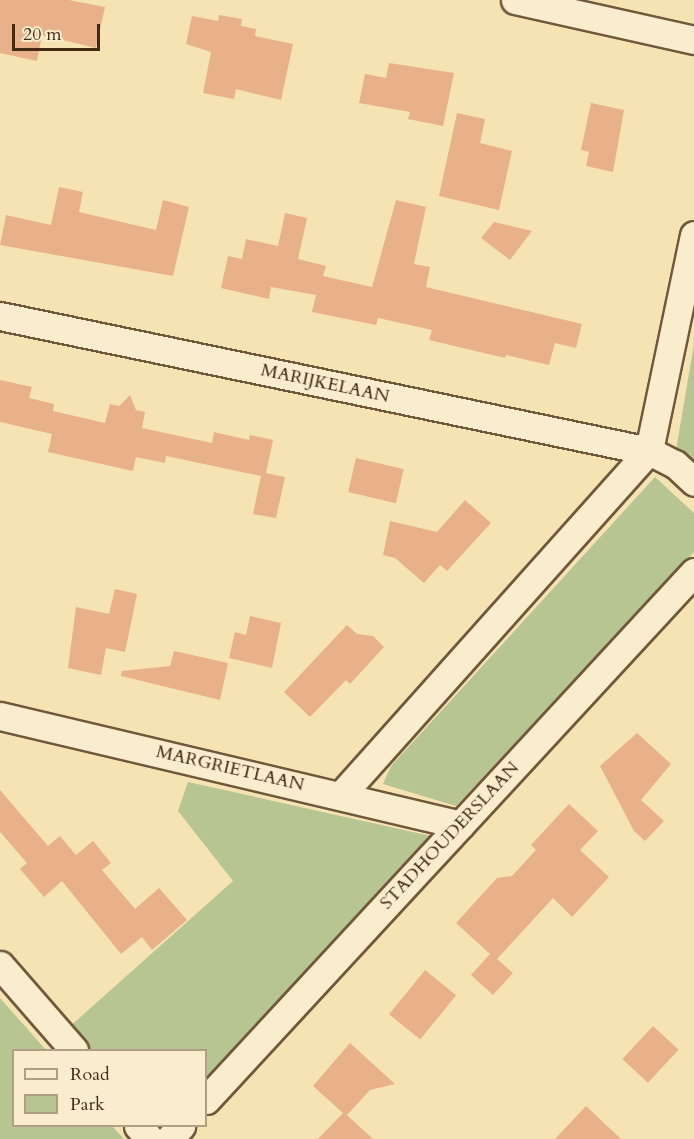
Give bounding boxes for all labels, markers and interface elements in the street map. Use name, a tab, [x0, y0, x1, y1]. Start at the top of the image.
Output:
scale bar	[15, 12, 104, 50]
text: 20 m	[23, 22, 62, 47]
street label: MARIJKELAAN	[259, 360, 391, 408]
street label: MARGRIETLAAN	[154, 741, 306, 797]
street label: STADHOUDERSLAAN	[376, 758, 524, 914]
legend	[12, 1049, 207, 1127]
text: Road	[70, 1062, 110, 1087]
text: Park	[70, 1092, 105, 1117]

